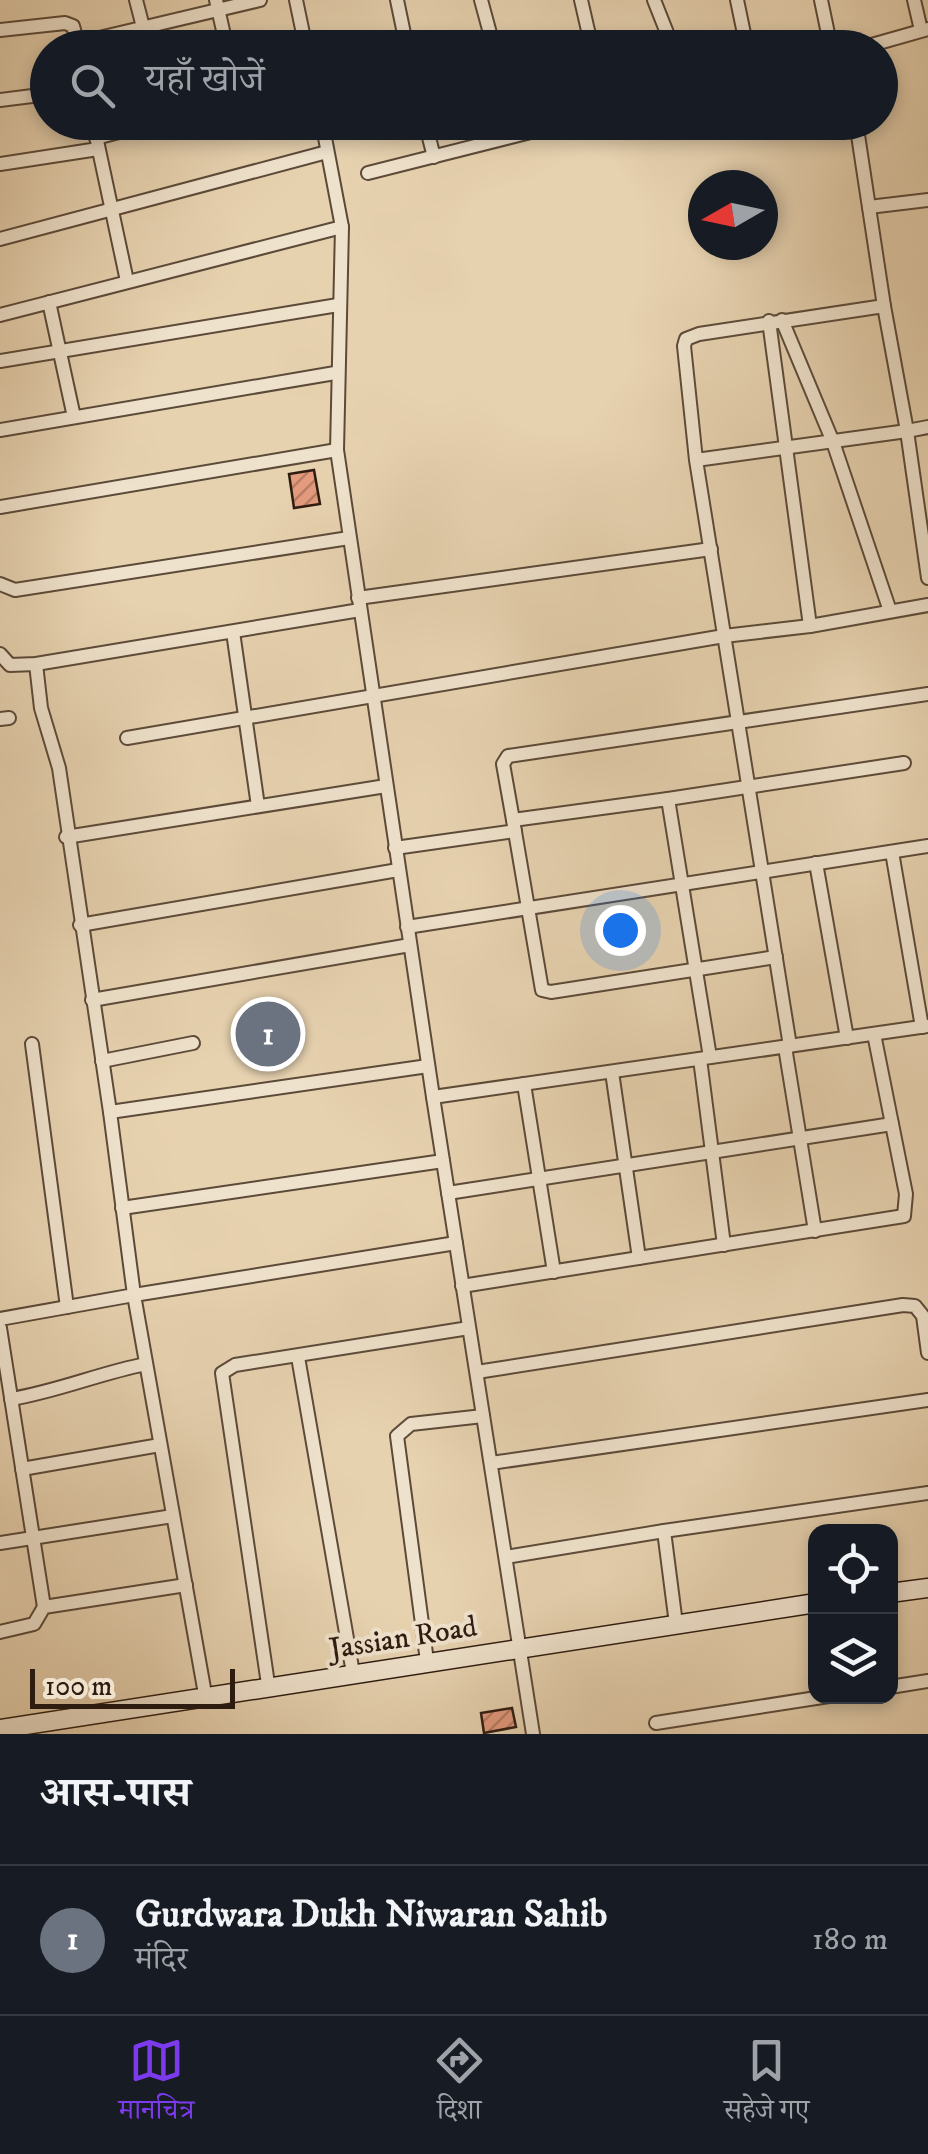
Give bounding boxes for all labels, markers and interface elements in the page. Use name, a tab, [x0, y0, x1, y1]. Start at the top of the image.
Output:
search box	[30, 30, 898, 140]
text: यहाँ खोजें	[145, 56, 264, 104]
icon: search	[65, 58, 120, 113]
north arrow	[688, 170, 778, 260]
your location	[595, 905, 646, 956]
pin: 1	[236, 996, 300, 1072]
map controls	[808, 1524, 898, 1704]
button: locate	[808, 1524, 898, 1614]
street label: Jassian Road	[324, 1609, 480, 1669]
button: layers	[808, 1614, 898, 1704]
scale bar	[30, 1664, 235, 1708]
text: 100 m	[45, 1669, 112, 1704]
text: आस-पास	[40, 1768, 191, 1820]
text: Gurdwara Dukh Niwaran Sahib	[135, 1891, 607, 1939]
text: 1	[67, 1920, 78, 1960]
text: 180 m	[812, 1920, 888, 1960]
text: मंदिर	[135, 1940, 187, 1980]
tab: मानचित्र	[119, 2033, 194, 2137]
tab: दिशा	[432, 2033, 487, 2137]
tab: सहेजे गए	[724, 2033, 809, 2137]

